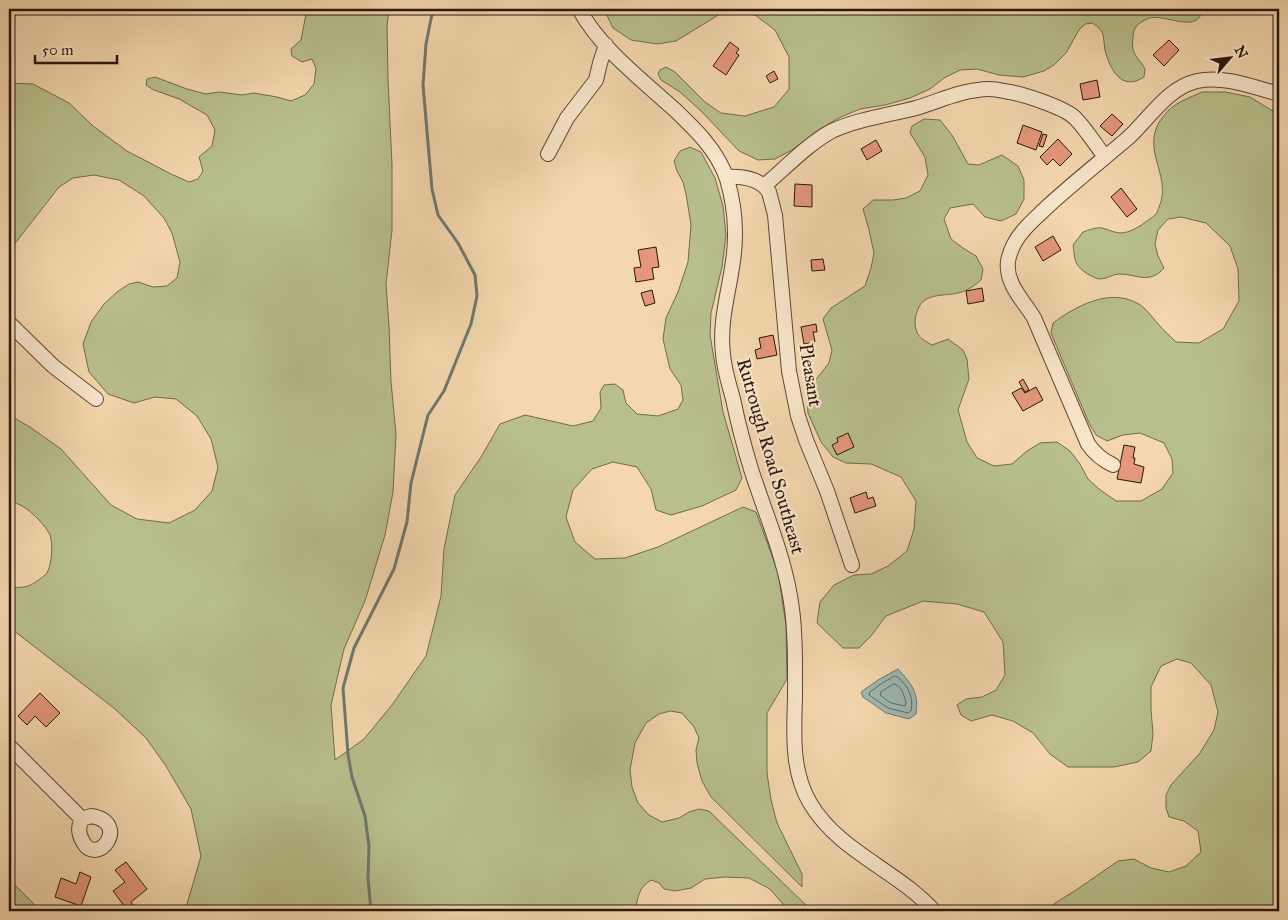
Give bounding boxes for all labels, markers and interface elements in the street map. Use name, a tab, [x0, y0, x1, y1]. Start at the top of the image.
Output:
scale bar	[35, 32, 118, 64]
north arrow	[1206, 32, 1256, 82]
text: 50 m	[42, 41, 74, 59]
text: N	[1231, 43, 1251, 61]
street label: Pleasant	[795, 342, 827, 409]
street label: Rutrough Road Southeast	[731, 355, 810, 557]

